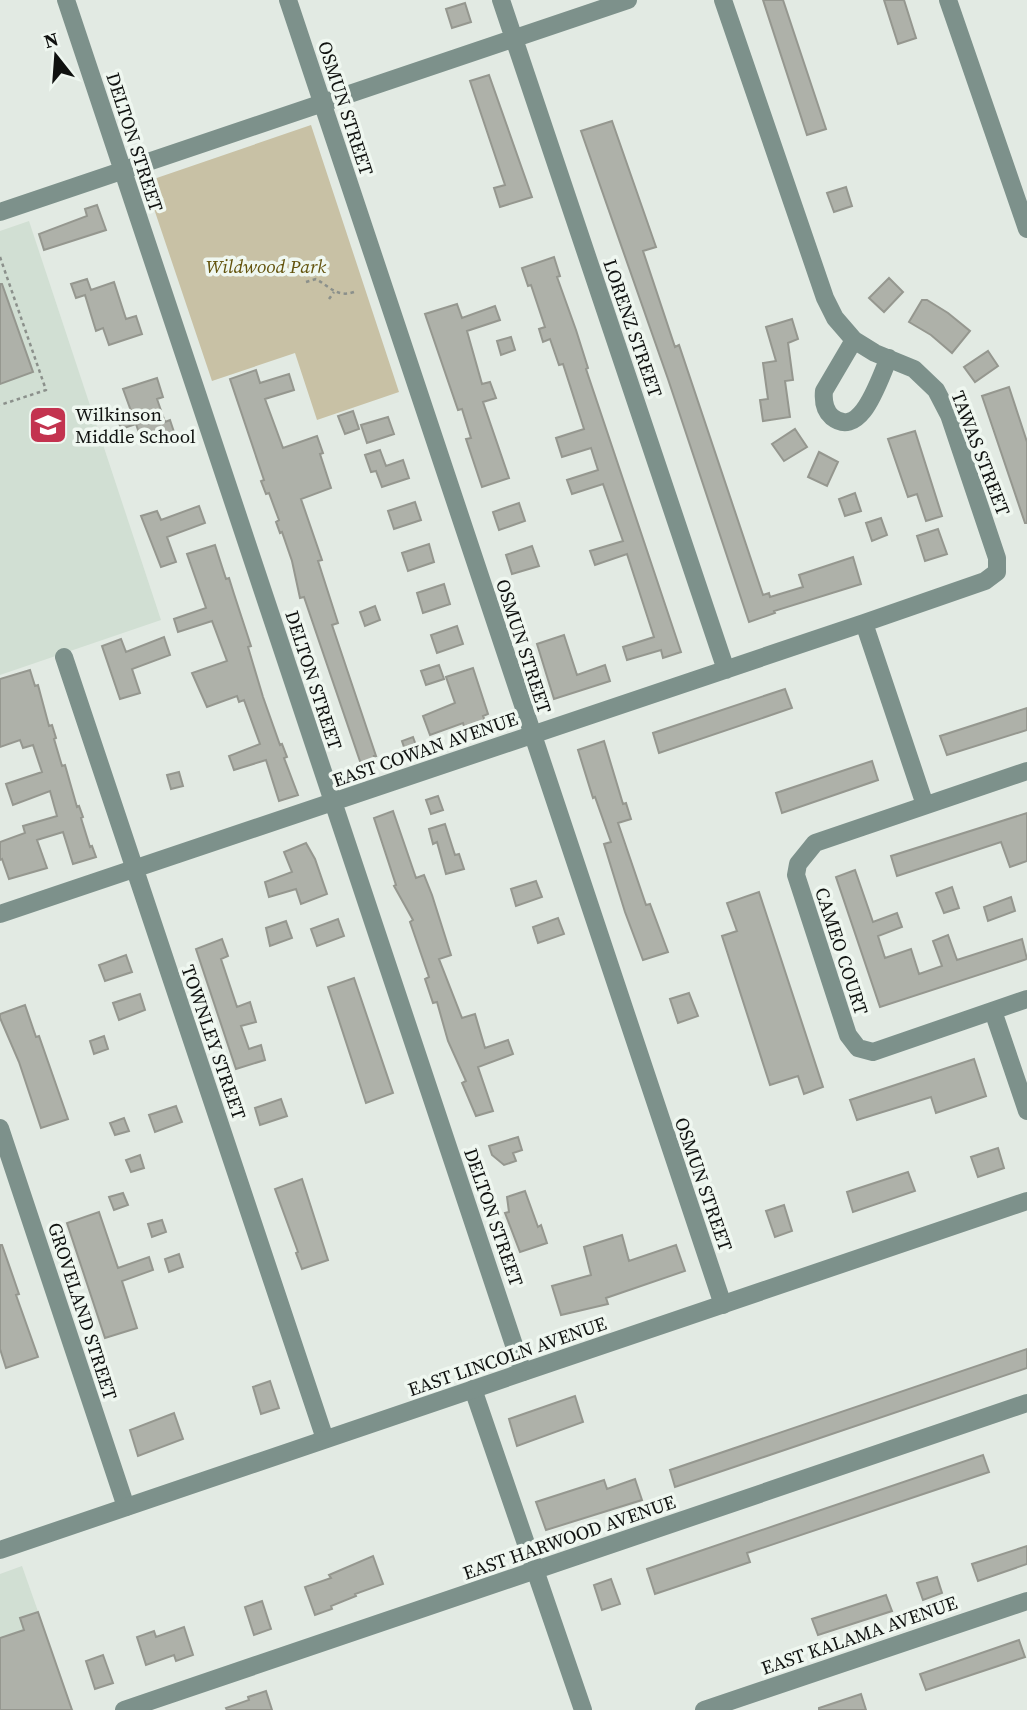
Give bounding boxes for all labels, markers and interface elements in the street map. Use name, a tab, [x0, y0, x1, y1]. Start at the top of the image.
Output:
north arrow	[21, 21, 91, 91]
text: N	[41, 25, 62, 54]
street label: OSMUN STREET	[312, 37, 380, 179]
street label: DELTON STREET	[100, 69, 170, 215]
park label: Wildwood Park	[206, 253, 326, 279]
street label: LORENZ STREET	[597, 256, 669, 401]
street label: TAWAS STREET	[945, 387, 1017, 520]
place label: Wilkinson Middle School	[75, 401, 196, 449]
school or university icon: Wilkinson Middle School	[27, 404, 69, 446]
street label: OSMUN STREET	[490, 575, 558, 717]
street label: DELTON STREET	[279, 607, 349, 753]
street label: EAST COWAN AVENUE	[329, 705, 521, 793]
street label: CAMEO COURT	[809, 884, 875, 1019]
street label: TOWNLEY STREET	[175, 961, 253, 1123]
street label: OSMUN STREET	[669, 1114, 739, 1255]
street label: DELTON STREET	[458, 1144, 530, 1290]
street label: GROVELAND STREET	[42, 1219, 124, 1403]
street label: EAST LINCOLN AVENUE	[404, 1310, 610, 1402]
street label: EAST HARWOOD AVENUE	[459, 1488, 679, 1586]
street label: EAST KALAMA AVENUE	[758, 1589, 960, 1681]

